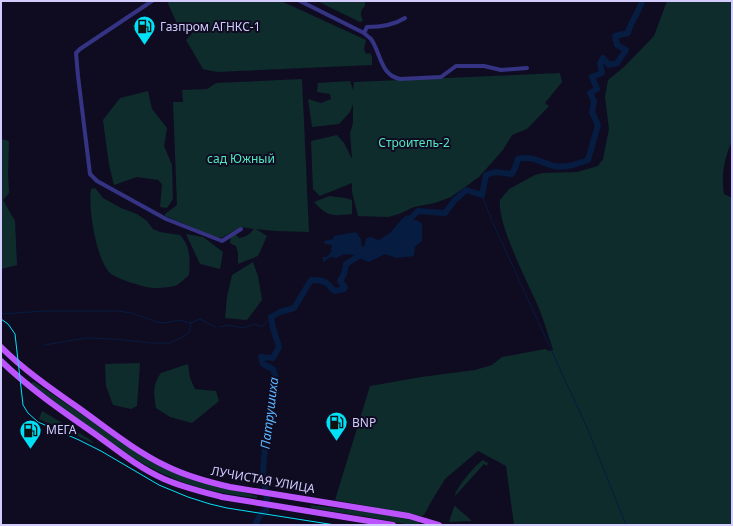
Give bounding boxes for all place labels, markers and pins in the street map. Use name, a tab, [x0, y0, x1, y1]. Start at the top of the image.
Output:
fuel station icon: Газпром АГНКС-1	[131, 14, 157, 47]
place label: Газпром АГНКС-1	[160, 18, 261, 35]
fuel station icon: BNP	[323, 410, 349, 443]
place label: BNP	[352, 414, 376, 431]
fuel station icon: МЕГА	[17, 417, 43, 450]
place label: МЕГА	[46, 421, 77, 438]

